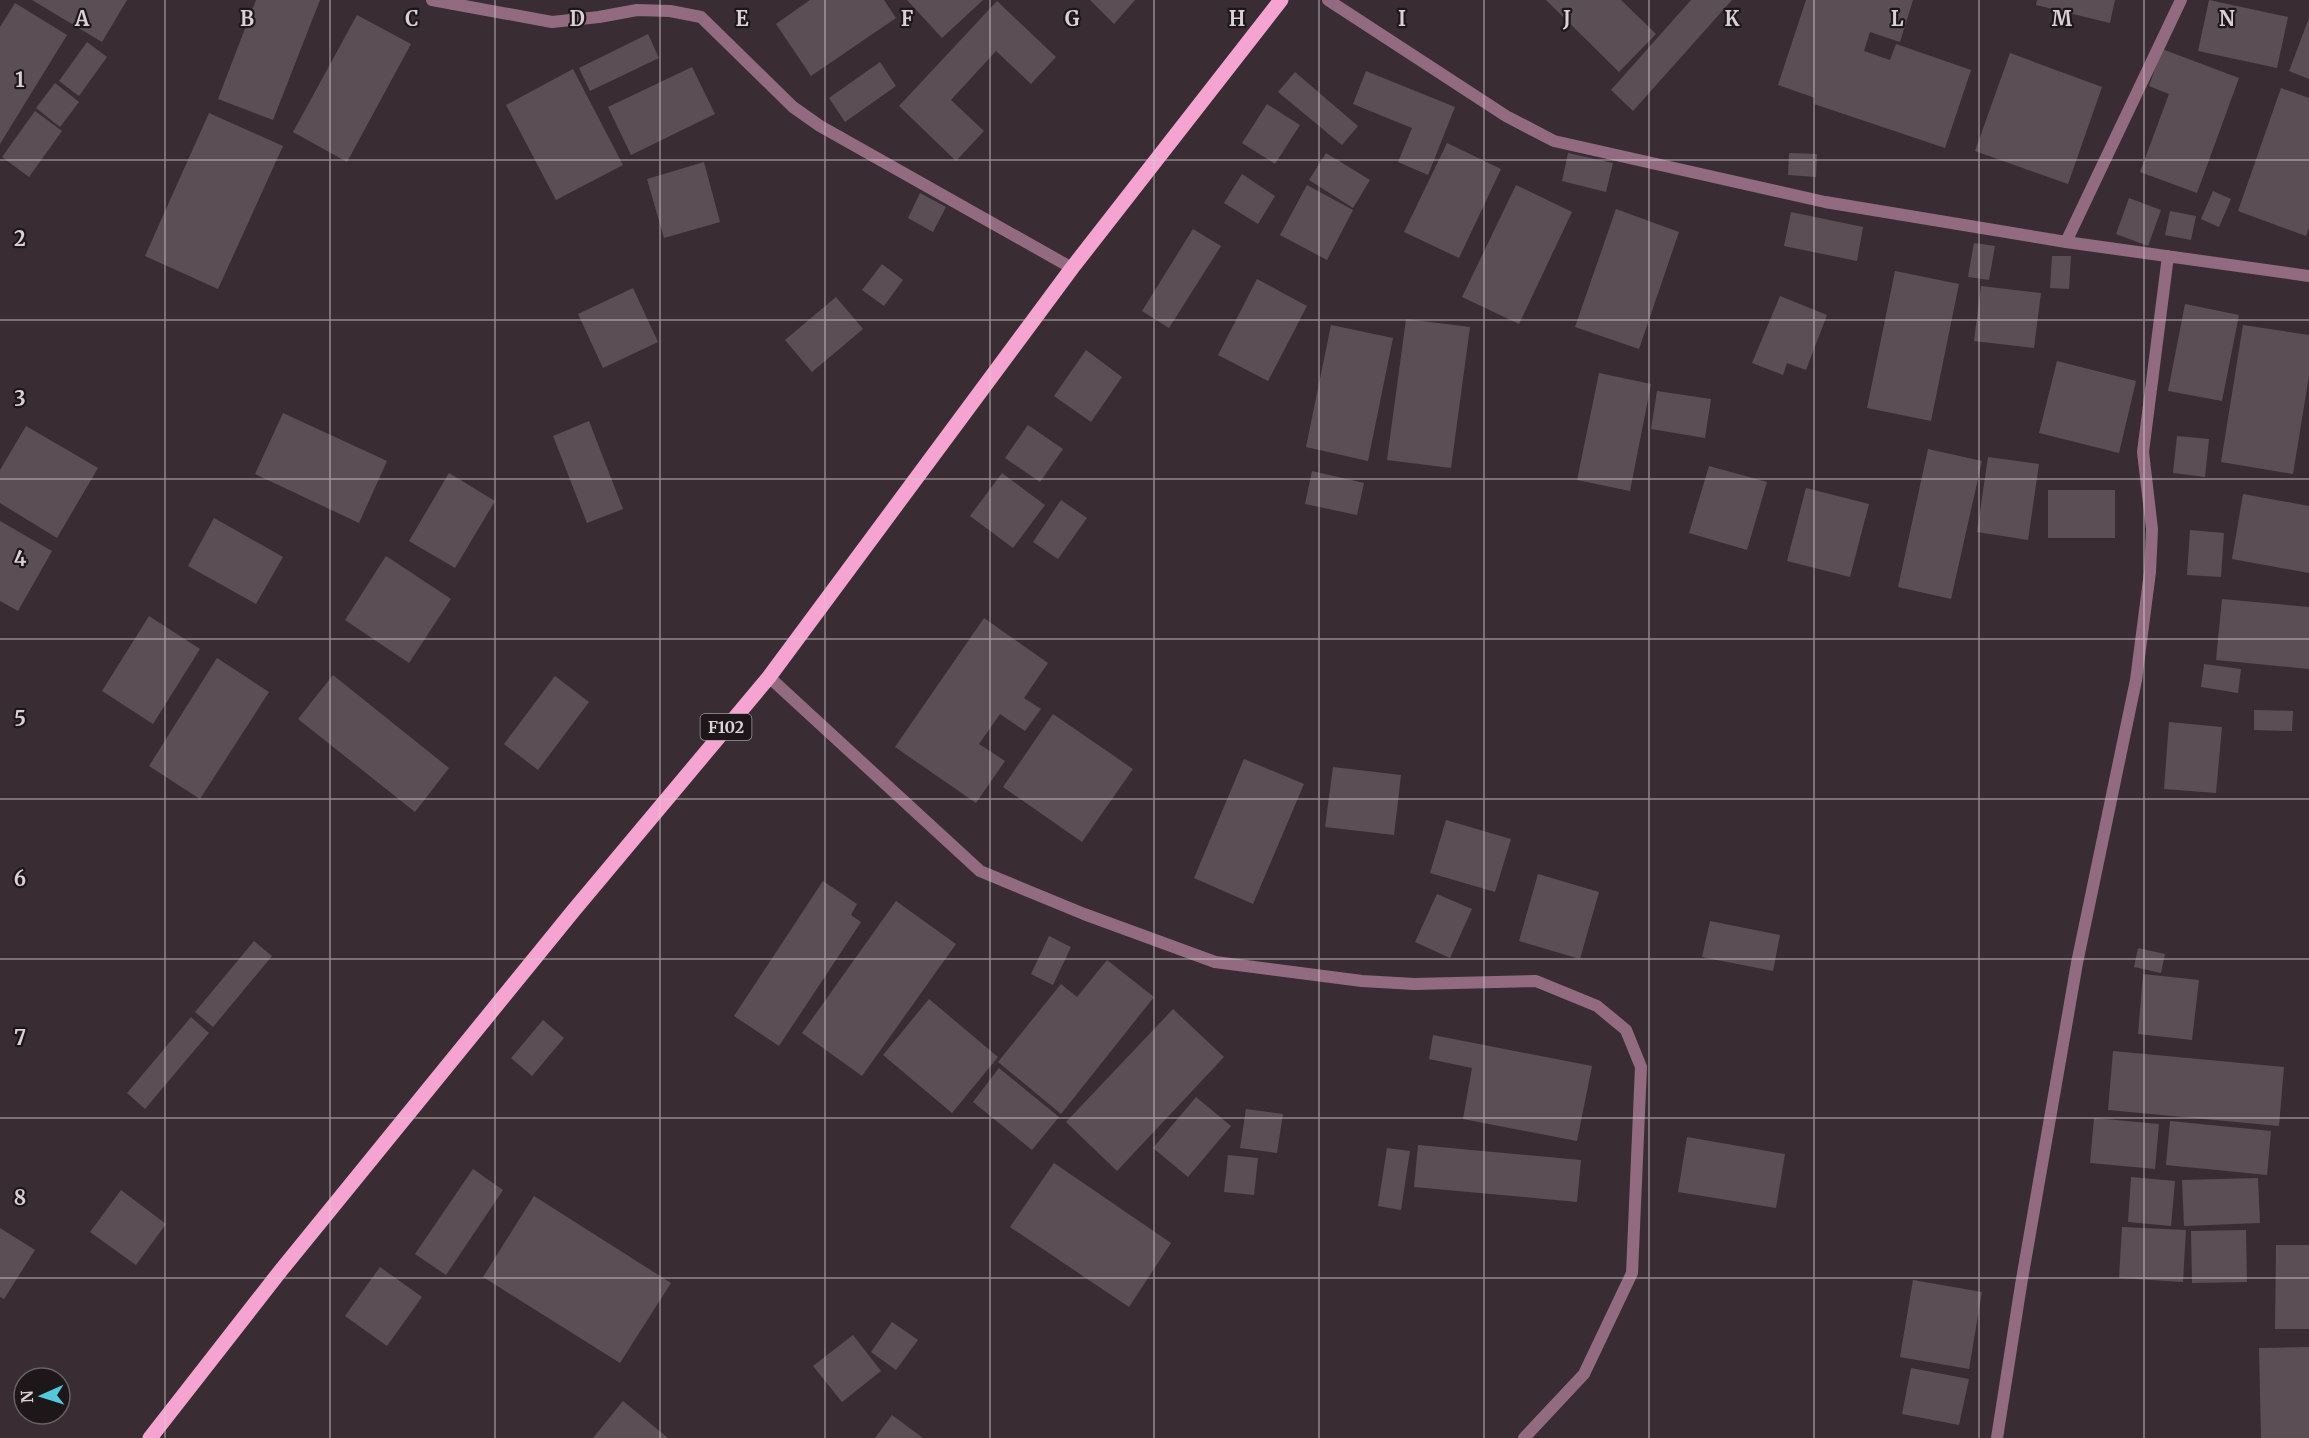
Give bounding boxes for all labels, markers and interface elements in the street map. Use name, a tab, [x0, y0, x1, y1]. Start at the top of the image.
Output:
text: A	[74, 6, 90, 31]
text: B	[240, 6, 254, 31]
text: C	[405, 6, 419, 31]
text: D	[569, 6, 585, 31]
text: E	[735, 6, 749, 31]
text: F	[901, 6, 914, 31]
text: G	[1065, 6, 1080, 31]
text: H	[1229, 6, 1245, 31]
text: I	[1398, 6, 1406, 31]
text: J	[1562, 6, 1571, 31]
text: K	[1725, 6, 1740, 31]
text: L	[1891, 6, 1904, 31]
text: M	[2052, 6, 2073, 31]
text: N	[2219, 6, 2235, 31]
text: 1	[15, 67, 25, 92]
text: 2	[14, 226, 26, 251]
text: 3	[14, 386, 26, 411]
text: 4	[14, 546, 27, 571]
text: 5	[14, 706, 26, 731]
road number: F102	[700, 714, 752, 740]
text: 6	[14, 866, 26, 891]
text: 7	[14, 1025, 26, 1050]
text: 8	[14, 1185, 26, 1210]
north arrow	[12, 1366, 72, 1426]
text: N	[17, 1390, 37, 1404]

